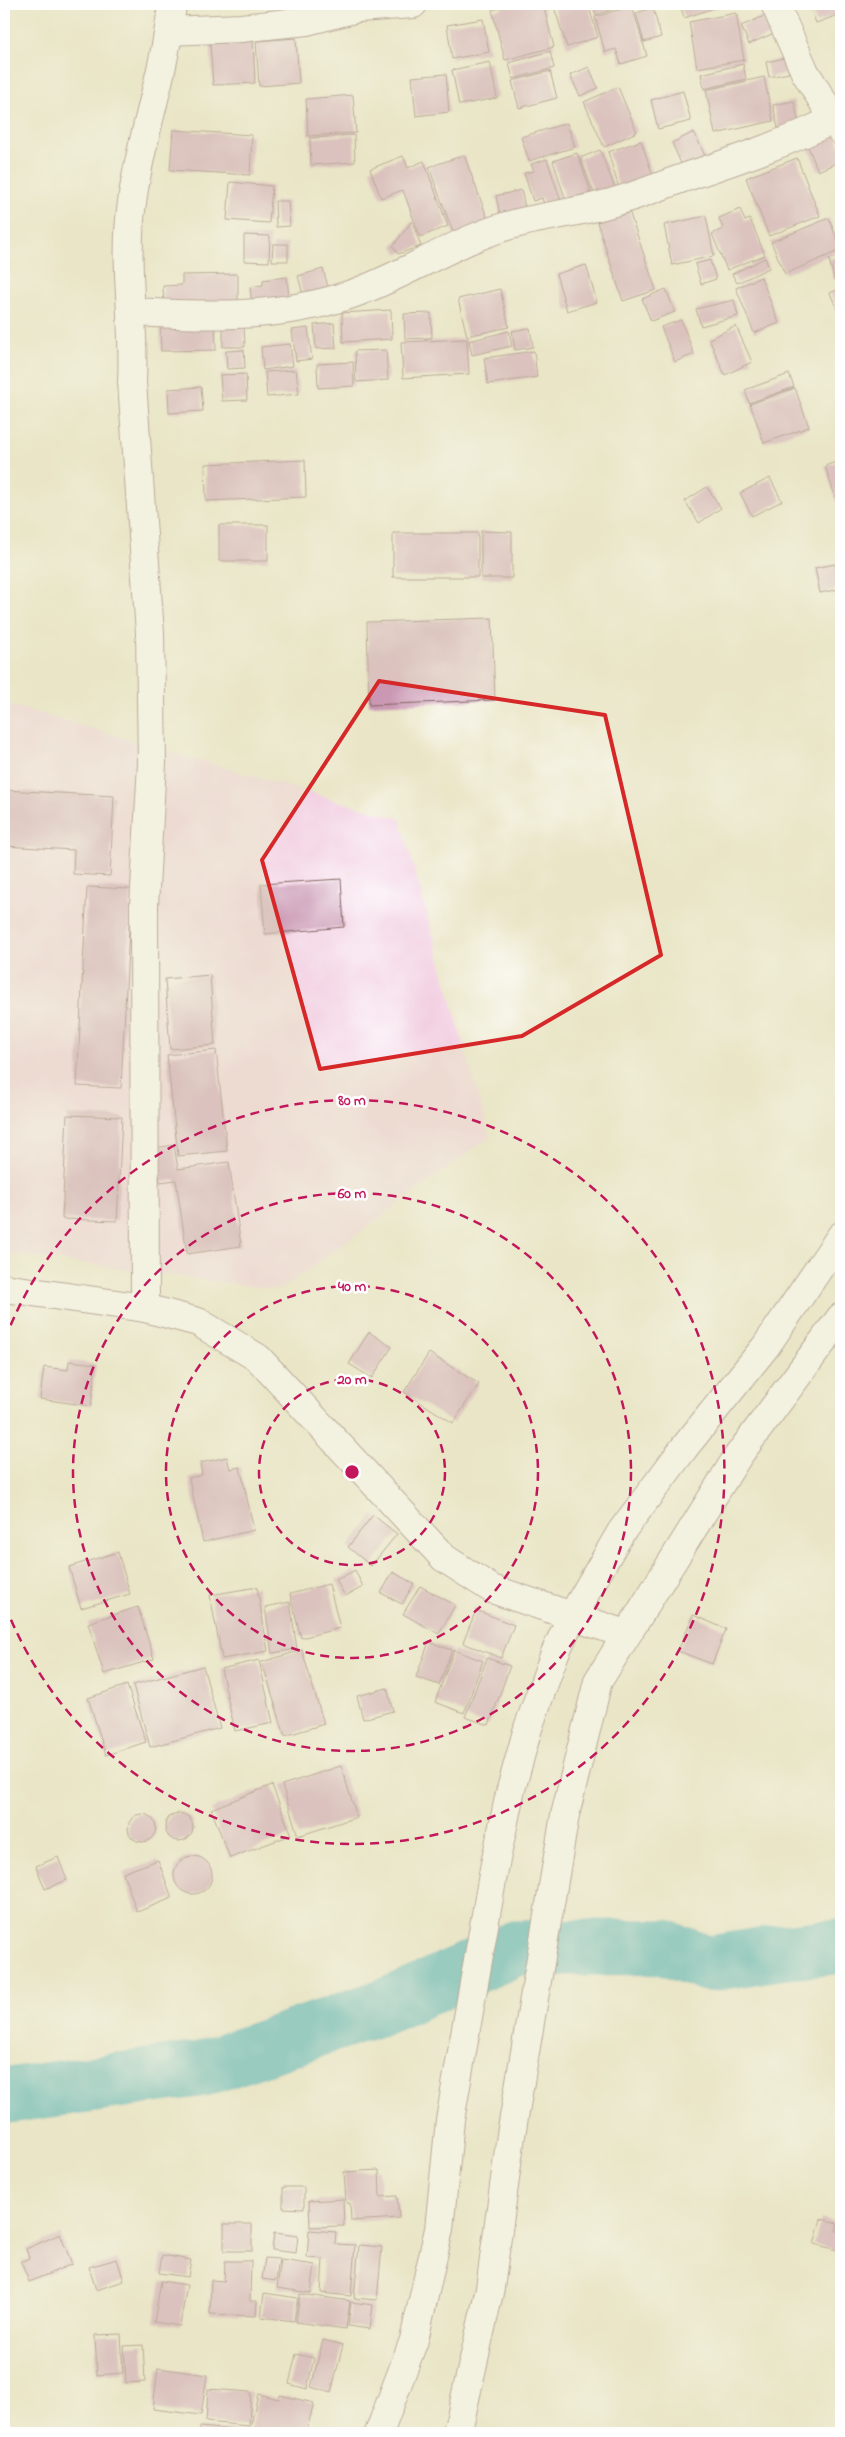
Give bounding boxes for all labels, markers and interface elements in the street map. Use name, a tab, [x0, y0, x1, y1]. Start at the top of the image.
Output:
text: 80 m	[337, 1090, 366, 1112]
text: 60 m	[337, 1183, 367, 1205]
text: 40 m	[337, 1276, 366, 1298]
text: 20 m	[336, 1369, 367, 1391]
centre of rings	[343, 1463, 361, 1481]

